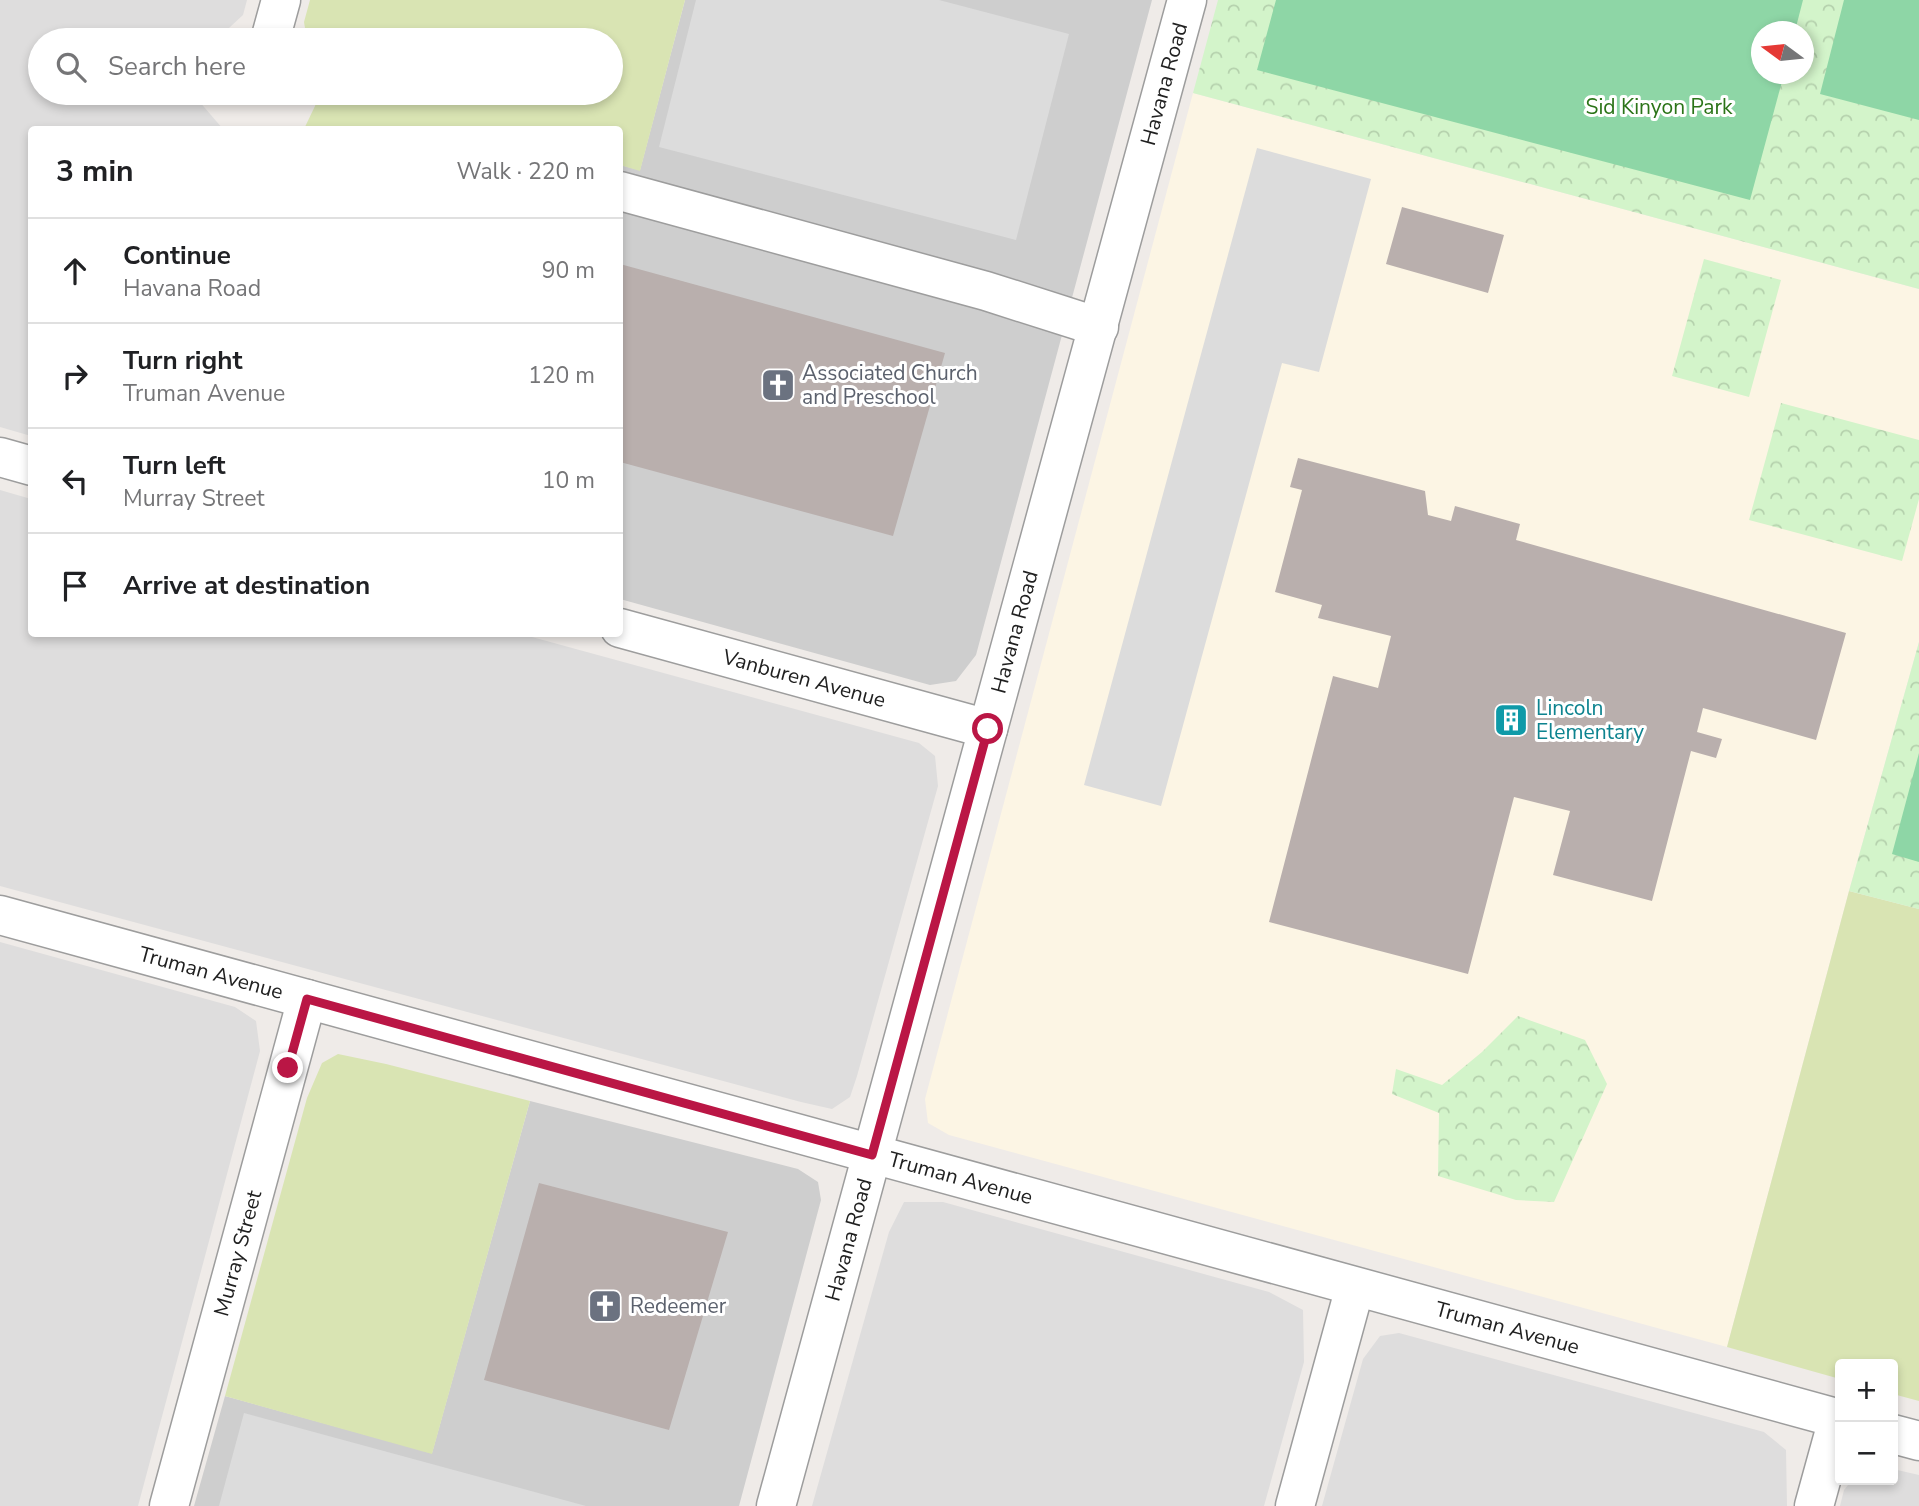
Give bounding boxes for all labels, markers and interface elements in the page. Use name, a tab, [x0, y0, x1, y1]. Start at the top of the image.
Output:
street label: Havana Road	[1134, 19, 1194, 149]
north arrow	[1751, 21, 1814, 84]
search box	[28, 28, 623, 105]
icon: search	[52, 48, 90, 86]
text: Search here	[108, 49, 246, 84]
park label: Sid Kinyon Park	[1586, 93, 1733, 121]
text: 3 min	[56, 151, 134, 192]
text: Walk · 220 m	[456, 156, 595, 187]
text: Continue	[123, 238, 231, 273]
icon: ahead	[56, 252, 94, 290]
text: 90 m	[542, 255, 595, 286]
text: Havana Road	[123, 273, 261, 304]
text: Turn right	[123, 343, 242, 378]
icon: right	[56, 357, 94, 395]
place label: Associated Church and Preschool	[802, 359, 978, 411]
text: 120 m	[528, 360, 595, 391]
church icon: Associated Church and Preschool	[759, 366, 797, 404]
text: Truman Avenue	[123, 378, 285, 409]
text: Turn left	[123, 448, 226, 483]
icon: left	[56, 462, 94, 500]
text: 10 m	[542, 465, 595, 496]
text: Murray Street	[123, 483, 264, 514]
icon: arrive	[56, 567, 94, 605]
street label: Havana Road	[984, 567, 1045, 696]
text: Arrive at destination	[123, 568, 370, 603]
street label: Vanburen Avenue	[719, 643, 889, 714]
place label: Lincoln Elementary	[1536, 694, 1644, 746]
building icon: Lincoln Elementary	[1492, 701, 1530, 739]
route start	[972, 713, 1003, 744]
street label: Truman Avenue	[136, 940, 286, 1006]
route end	[272, 1052, 303, 1083]
street label: Truman Avenue	[885, 1145, 1036, 1211]
street label: Havana Road	[819, 1175, 879, 1304]
street label: Murray Street	[207, 1187, 268, 1319]
church icon: Redeemer	[586, 1287, 624, 1325]
place label: Redeemer	[630, 1292, 727, 1320]
street label: Truman Avenue	[1432, 1295, 1583, 1361]
map controls	[1835, 1359, 1898, 1485]
button: +	[1835, 1359, 1898, 1422]
button: −	[1835, 1422, 1898, 1485]

